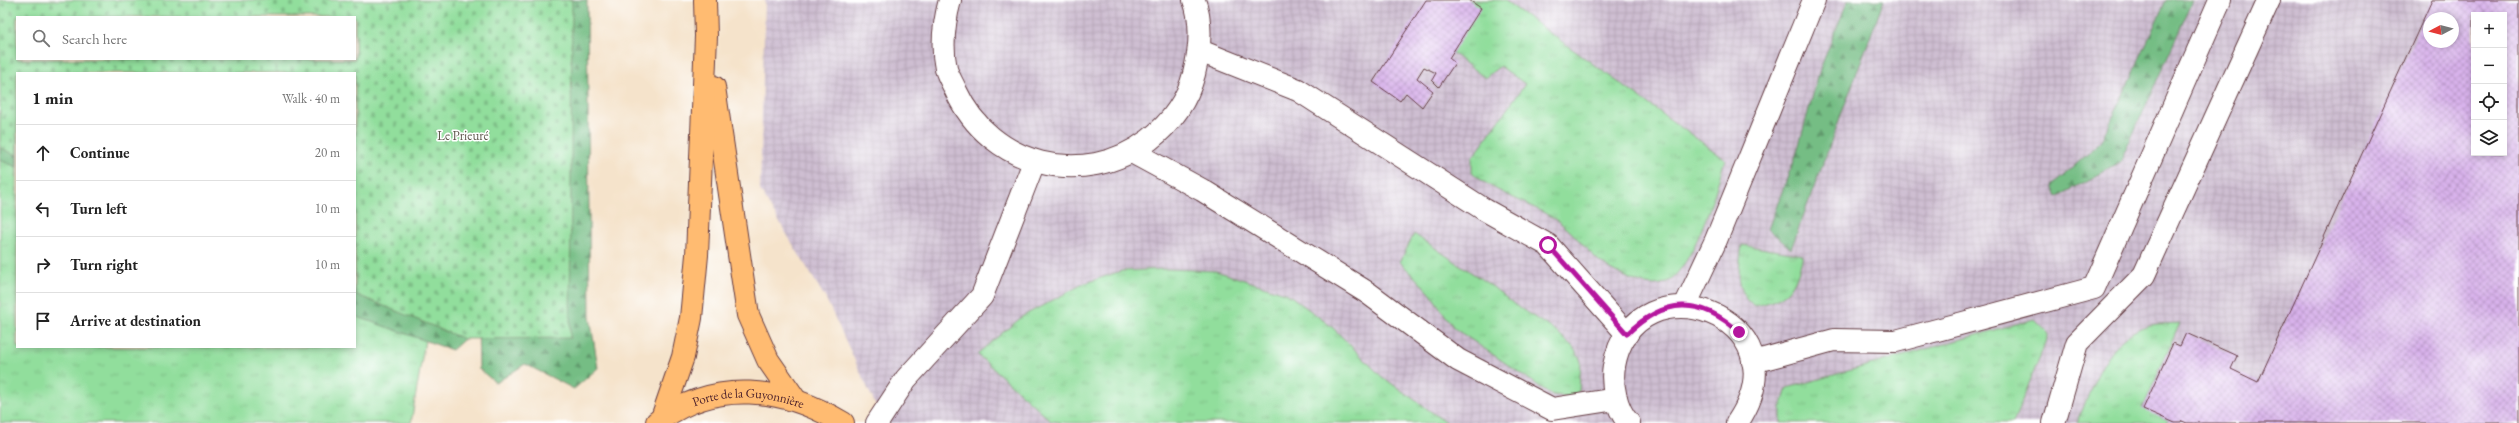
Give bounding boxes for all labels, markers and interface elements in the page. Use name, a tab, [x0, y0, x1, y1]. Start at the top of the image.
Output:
north arrow	[2423, 12, 2459, 48]
map controls	[2471, 12, 2507, 156]
button: +	[2471, 12, 2507, 48]
search box	[16, 16, 356, 60]
icon: search	[30, 27, 52, 49]
text: Search here	[62, 29, 127, 48]
button: −	[2471, 48, 2507, 84]
button: locate	[2471, 84, 2507, 120]
text: 1 min	[32, 87, 73, 109]
text: Walk · 40 m	[282, 90, 340, 107]
button: layers	[2471, 120, 2507, 156]
park label: Le Prieuré	[437, 127, 489, 144]
icon: ahead	[32, 142, 54, 164]
text: Continue	[70, 143, 130, 162]
text: 20 m	[315, 144, 340, 161]
icon: left	[32, 198, 54, 220]
text: Turn left	[70, 199, 127, 218]
text: 10 m	[315, 200, 340, 217]
route start	[1539, 236, 1557, 254]
icon: right	[32, 254, 54, 276]
text: Turn right	[70, 255, 138, 274]
text: 10 m	[315, 256, 340, 273]
icon: arrive	[32, 310, 54, 332]
text: Arrive at destination	[70, 311, 201, 330]
route end	[1730, 323, 1748, 341]
street label: Porte de la Guyonnière	[690, 384, 807, 412]

